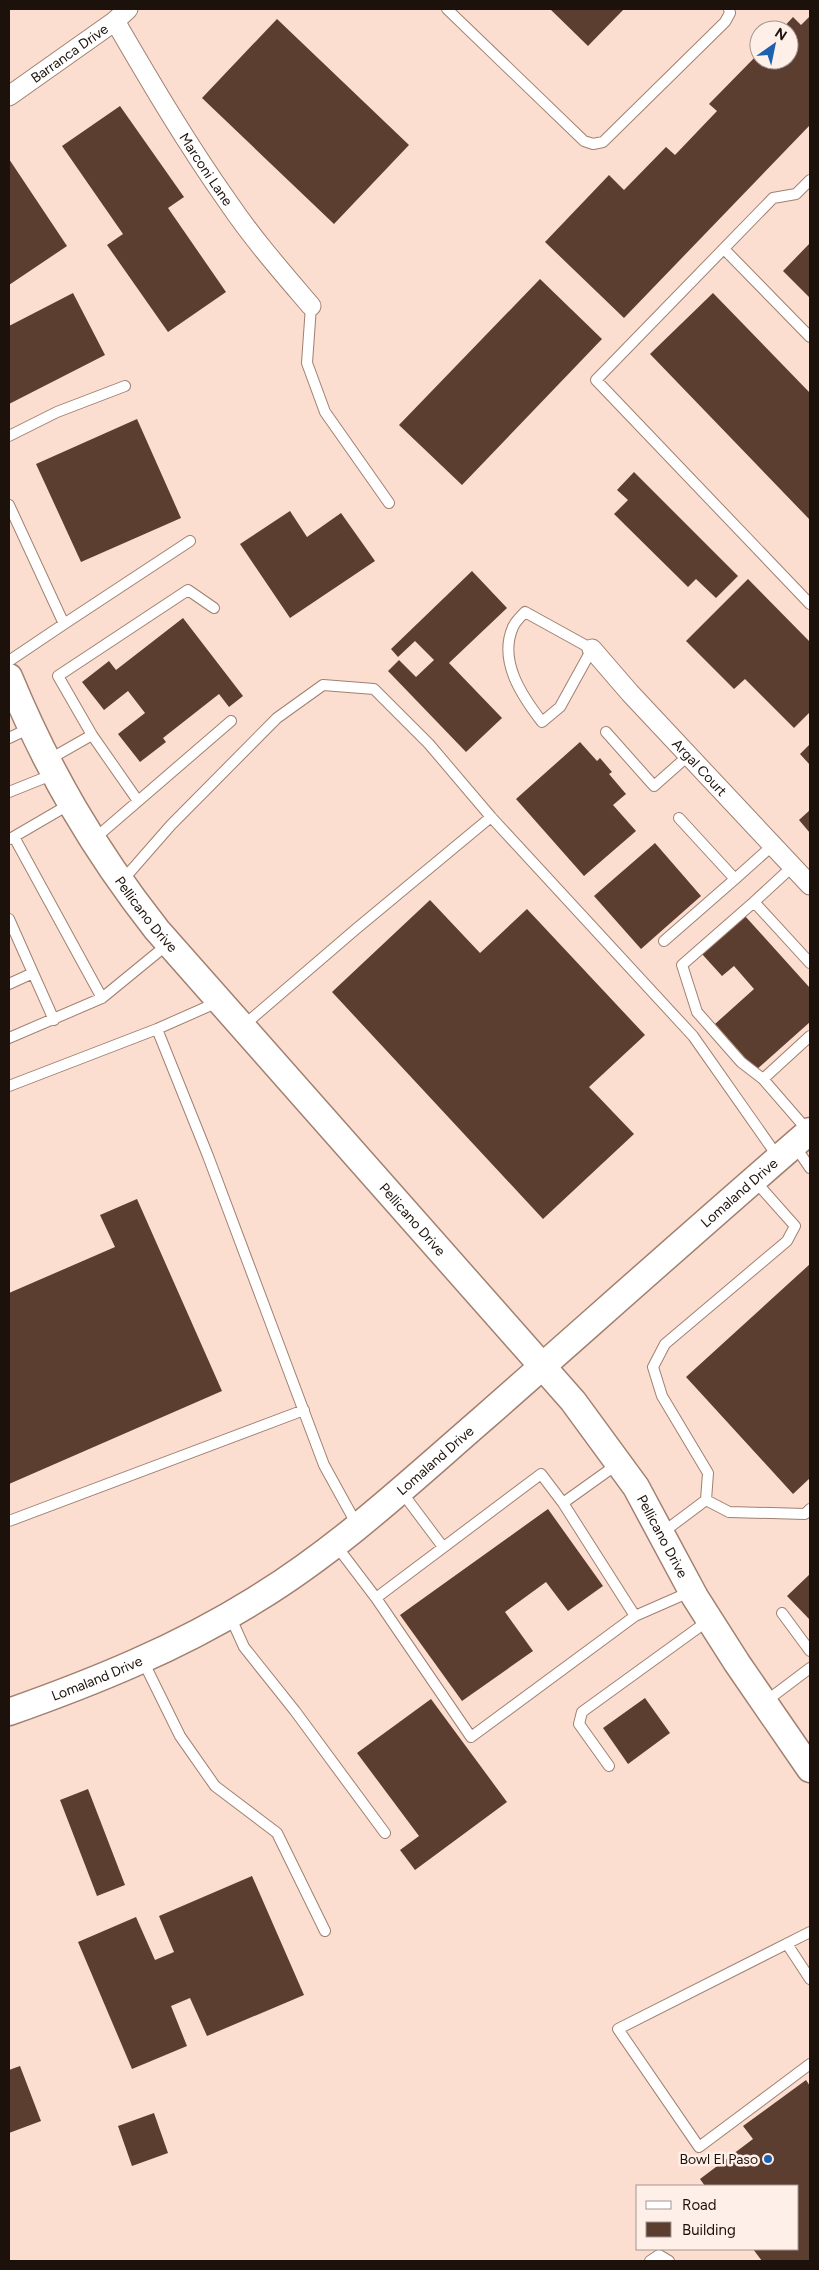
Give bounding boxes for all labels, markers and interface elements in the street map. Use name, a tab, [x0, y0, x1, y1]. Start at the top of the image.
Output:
street label: Barranca Drive	[28, 20, 112, 87]
north arrow	[749, 20, 799, 70]
text: N	[772, 24, 790, 45]
street label: Marconi Lane	[175, 130, 236, 209]
street label: Argal Court	[668, 735, 730, 800]
street label: Pellicano Drive	[111, 873, 181, 956]
street label: Lomaland Drive	[697, 1155, 782, 1231]
street label: Pellicano Drive	[375, 1180, 449, 1260]
street label: Lomaland Drive	[394, 1422, 478, 1499]
street label: Pellicano Drive	[633, 1492, 691, 1581]
street label: Lomaland Drive	[49, 1652, 145, 1705]
place label: Bowl El Paso	[679, 2151, 758, 2168]
marker: Bowl El Paso	[762, 2153, 774, 2165]
legend	[636, 2185, 799, 2250]
text: Road	[682, 2196, 717, 2214]
text: Building	[682, 2221, 736, 2239]

